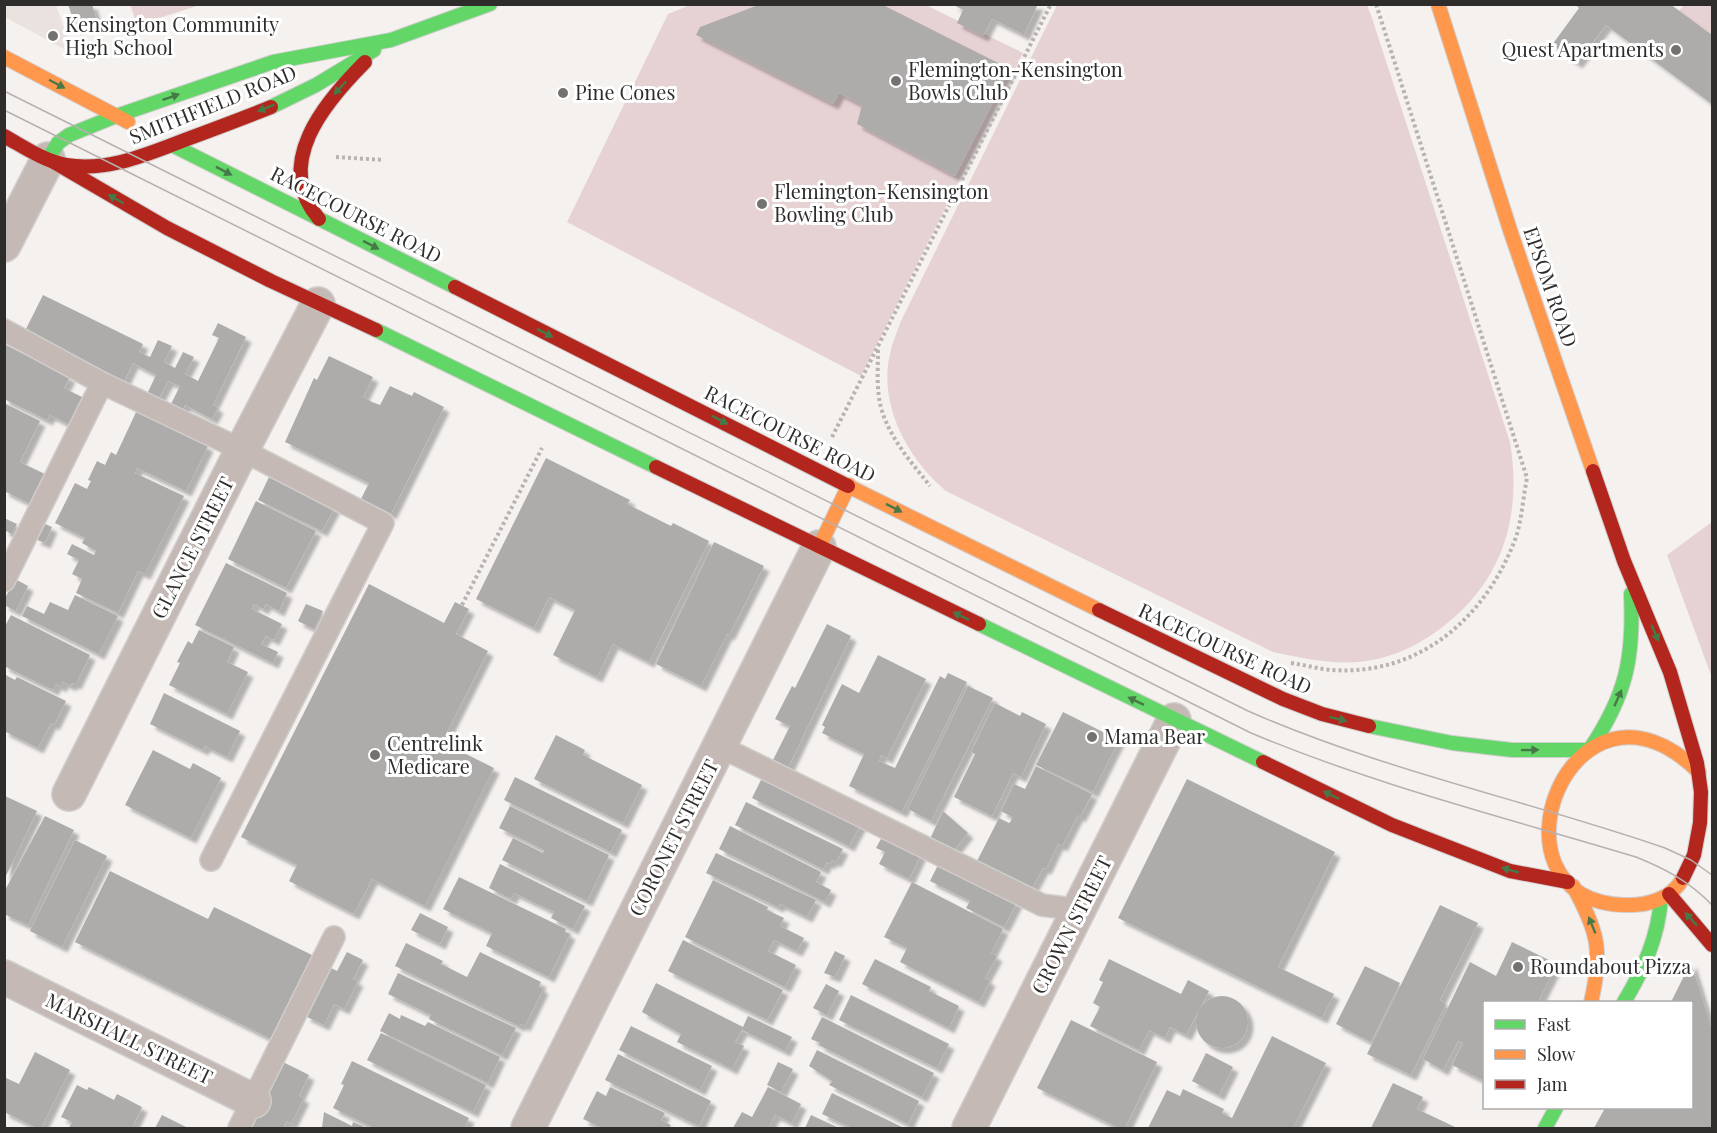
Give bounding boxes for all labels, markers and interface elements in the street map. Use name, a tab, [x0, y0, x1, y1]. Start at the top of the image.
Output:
place label: Kensington Community High School	[65, 10, 279, 60]
marker: Kensington Community High School	[46, 29, 60, 43]
place label: Quest Apartments	[1501, 35, 1664, 62]
marker: Quest Apartments	[1669, 43, 1683, 57]
place label: Flemington-Kensington Bowls Club	[908, 55, 1123, 105]
street label: SMITHFIELD ROAD	[125, 58, 300, 150]
marker: Flemington-Kensington Bowls Club	[889, 74, 903, 88]
place label: Pine Cones	[575, 78, 675, 105]
one-way arrow	[48, 79, 65, 88]
one-way arrow	[333, 80, 347, 95]
marker: Pine Cones	[556, 86, 570, 100]
one-way arrow	[162, 92, 180, 101]
one-way arrow	[257, 103, 275, 113]
street label: RACECOURSE ROAD	[267, 159, 447, 268]
one-way arrow	[216, 166, 233, 176]
place label: Flemington-Kensington Bowling Club	[774, 177, 989, 227]
one-way arrow	[107, 194, 124, 204]
marker: Flemington-Kensington Bowling Club	[755, 197, 769, 211]
street label: EPSOM ROAD	[1518, 223, 1585, 350]
one-way arrow	[363, 240, 380, 250]
one-way arrow	[537, 328, 554, 337]
street label: RACECOURSE ROAD	[701, 378, 881, 487]
one-way arrow	[711, 415, 728, 425]
street label: GLANCE STREET	[144, 472, 239, 623]
one-way arrow	[885, 503, 902, 512]
street label: RACECOURSE ROAD	[1135, 596, 1317, 700]
one-way arrow	[952, 612, 969, 621]
one-way arrow	[1650, 625, 1660, 643]
one-way arrow	[1614, 689, 1623, 706]
one-way arrow	[1128, 697, 1145, 706]
one-way arrow	[1329, 714, 1348, 724]
place label: Mama Bear	[1104, 722, 1205, 749]
place label: Centrelink Medicare	[387, 729, 483, 779]
marker: Mama Bear	[1085, 730, 1099, 744]
one-way arrow	[1521, 745, 1540, 755]
marker: Centrelink Medicare	[368, 748, 382, 762]
street label: CORONET STREET	[622, 754, 724, 920]
one-way arrow	[1322, 791, 1339, 800]
street label: CROWN STREET	[1024, 851, 1117, 998]
one-way arrow	[1501, 865, 1519, 874]
one-way arrow	[1685, 912, 1698, 927]
one-way arrow	[1587, 916, 1597, 934]
place label: Roundabout Pizza	[1530, 952, 1691, 979]
marker: Roundabout Pizza	[1511, 960, 1525, 974]
street label: MARSHALL STREET	[42, 986, 217, 1090]
legend	[1483, 1001, 1693, 1109]
text: Fast	[1537, 1012, 1571, 1036]
text: Slow	[1537, 1042, 1575, 1066]
text: Jam	[1536, 1072, 1567, 1096]

